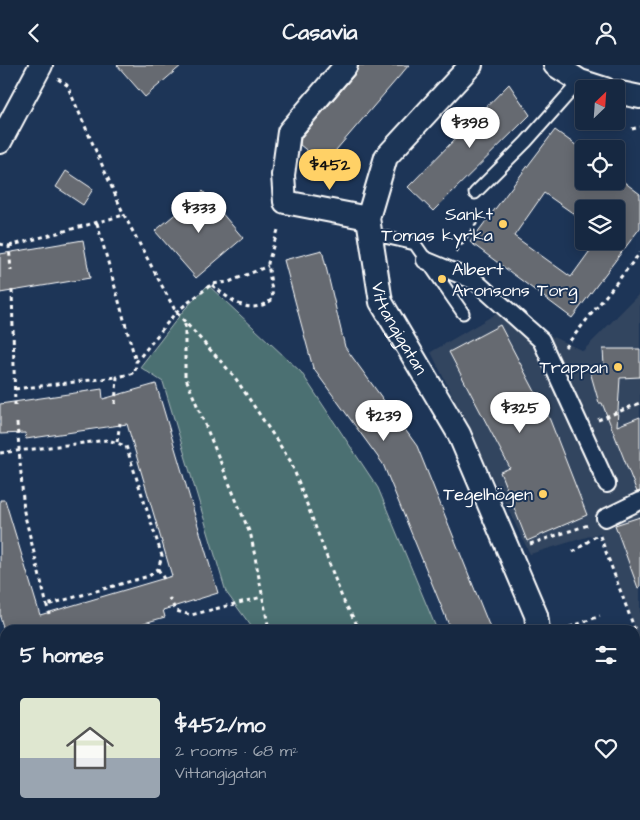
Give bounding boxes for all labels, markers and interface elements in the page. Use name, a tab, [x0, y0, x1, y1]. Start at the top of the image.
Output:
text: Casavia	[283, 17, 357, 48]
icon: back	[20, 19, 48, 47]
icon: person	[592, 19, 620, 47]
north arrow	[575, 80, 625, 130]
map controls	[575, 80, 625, 250]
pin: $398	[440, 107, 500, 149]
text: $398	[452, 112, 488, 134]
button: locate	[575, 140, 625, 190]
pin: $452	[300, 149, 360, 191]
text: $452	[310, 154, 350, 176]
pin: $333	[169, 191, 229, 234]
text: $333	[182, 197, 216, 219]
button: layers	[575, 200, 625, 250]
place label: Sankt Tomas kyrka	[381, 202, 494, 249]
marker: Sankt Tomas kyrka	[497, 218, 509, 230]
place label: Albert Aronsons Torg	[452, 257, 578, 304]
marker: Albert Aronsons Torg	[436, 273, 448, 285]
street label: Vittangigatan	[366, 280, 434, 379]
place label: Trappan	[539, 355, 608, 380]
marker: Trappan	[612, 361, 624, 373]
pin: $325	[490, 391, 550, 434]
text: $325	[501, 397, 539, 419]
pin: $239	[354, 399, 414, 442]
text: $239	[366, 405, 402, 427]
place label: Tegelhögen	[443, 482, 533, 508]
marker: Tegelhögen	[537, 488, 549, 500]
text: 5 homes	[20, 641, 104, 670]
icon: filters	[592, 641, 620, 669]
text: $452/mo	[175, 711, 266, 740]
icon: home	[60, 718, 120, 778]
icon: heart	[592, 734, 620, 762]
text: 2 rooms · 68 m²	[175, 740, 298, 762]
text: Vittangigatan	[175, 762, 266, 784]

